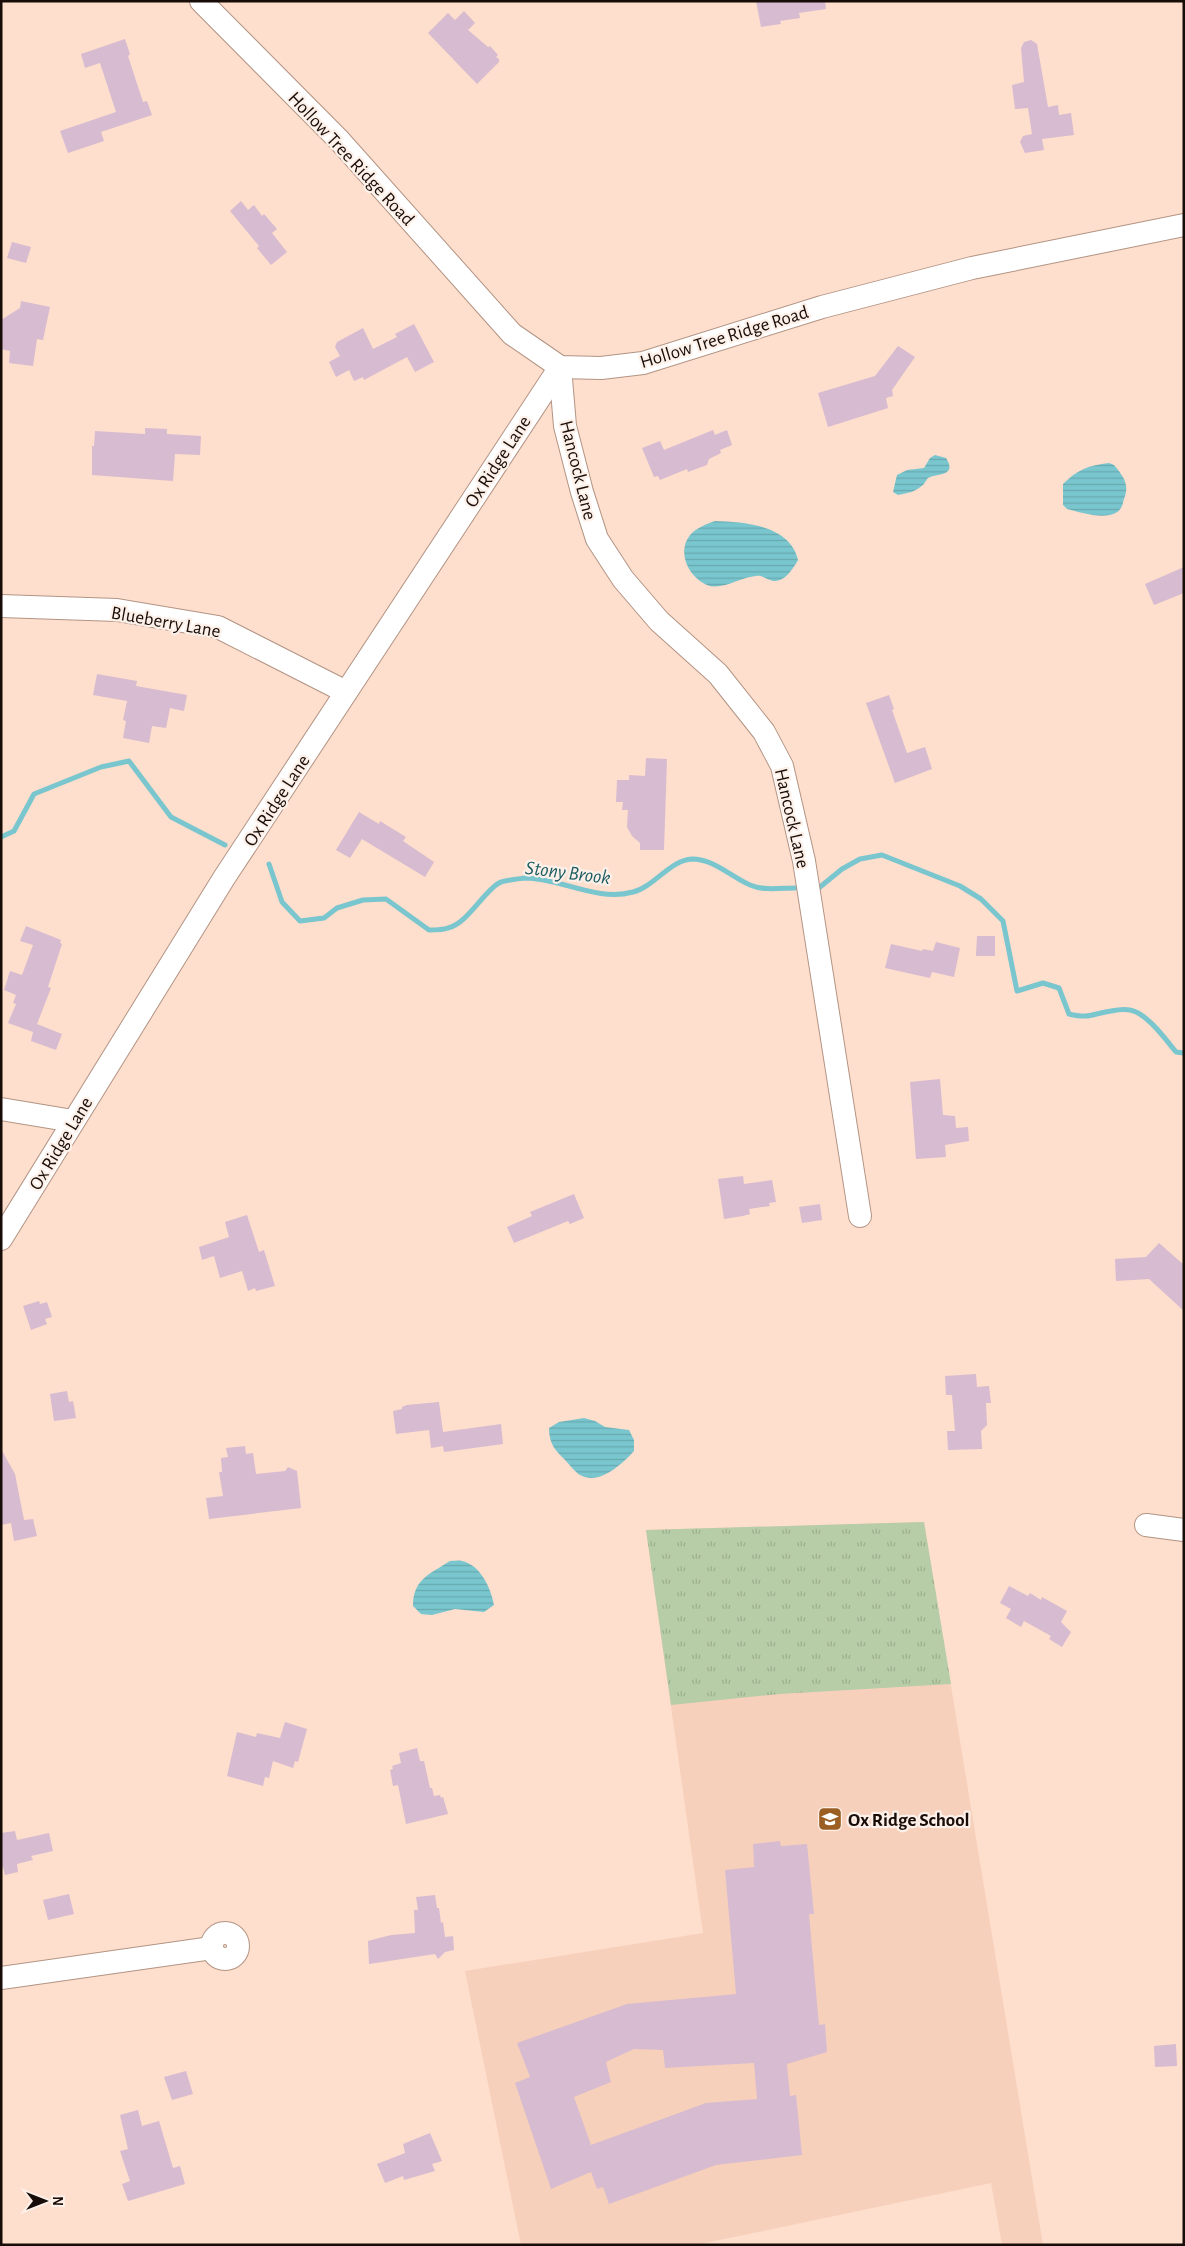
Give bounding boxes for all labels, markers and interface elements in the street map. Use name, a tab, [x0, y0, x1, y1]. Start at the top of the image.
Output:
street label: Hollow Tree Ridge Road	[284, 89, 418, 230]
street label: Hollow Tree Ridge Road	[638, 303, 811, 372]
street label: Ox Ridge Lane	[462, 413, 535, 511]
street label: Hancock Lane	[556, 419, 599, 522]
street label: Blueberry Lane	[110, 604, 222, 641]
street label: Ox Ridge Lane	[241, 752, 314, 850]
street label: Hancock Lane	[771, 767, 812, 870]
water label: Stony Brook	[524, 858, 612, 888]
street label: Ox Ridge Lane	[26, 1094, 96, 1194]
school or university icon: Ox Ridge School	[817, 1806, 843, 1832]
place label: Ox Ridge School	[848, 1811, 970, 1830]
north arrow	[20, 2176, 70, 2226]
text: N	[50, 2196, 64, 2206]

